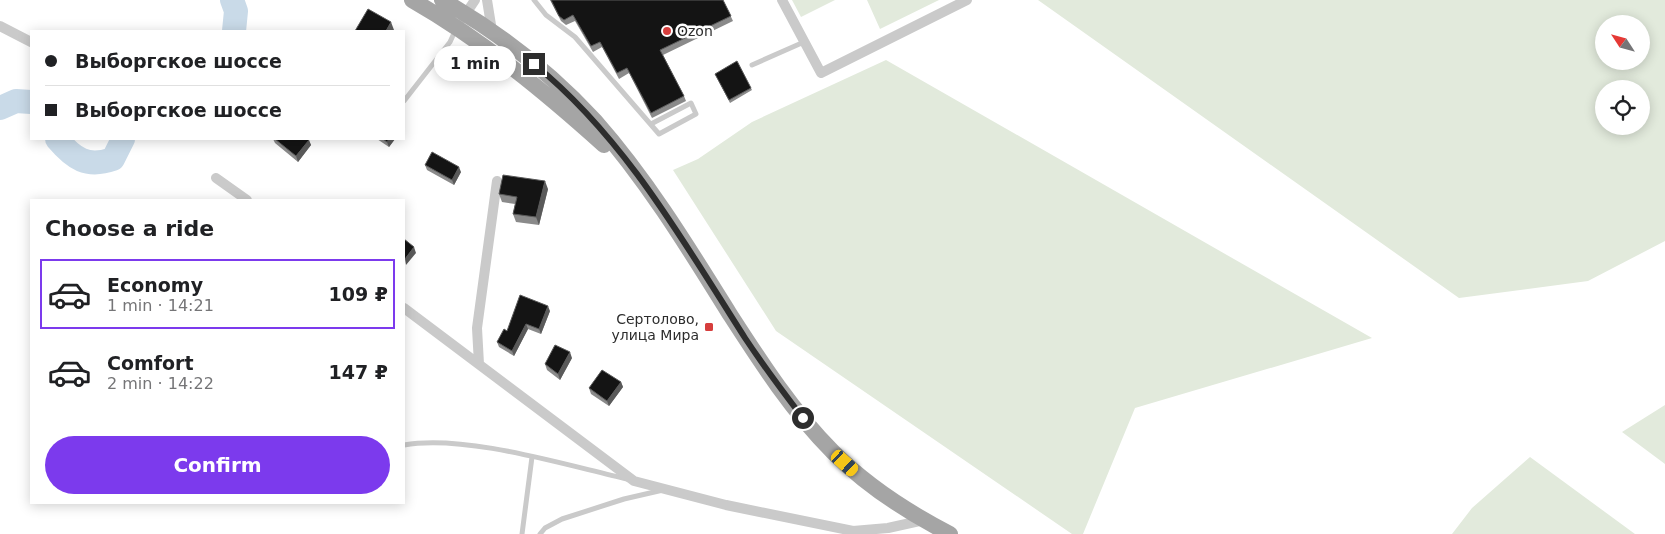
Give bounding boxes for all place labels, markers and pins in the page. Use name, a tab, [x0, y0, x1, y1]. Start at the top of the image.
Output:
place label: Ozon	[677, 23, 713, 39]
marker: Ozon	[661, 25, 673, 37]
place label: Сертолово, улица Мира	[611, 311, 699, 343]
marker: Сертолово, улица Мира	[703, 321, 715, 333]

